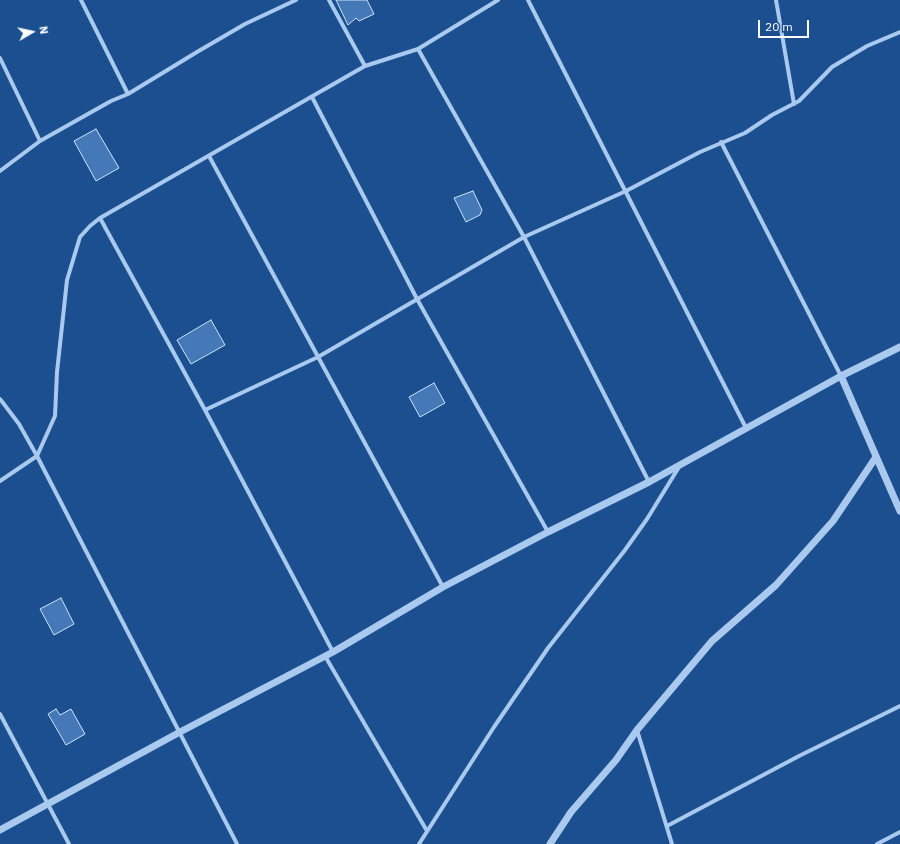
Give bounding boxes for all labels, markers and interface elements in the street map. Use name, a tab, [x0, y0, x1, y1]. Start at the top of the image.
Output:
north arrow	[12, 12, 52, 52]
scale bar	[760, 12, 811, 38]
text: 20 m	[765, 19, 793, 34]
text: N	[36, 25, 51, 35]

